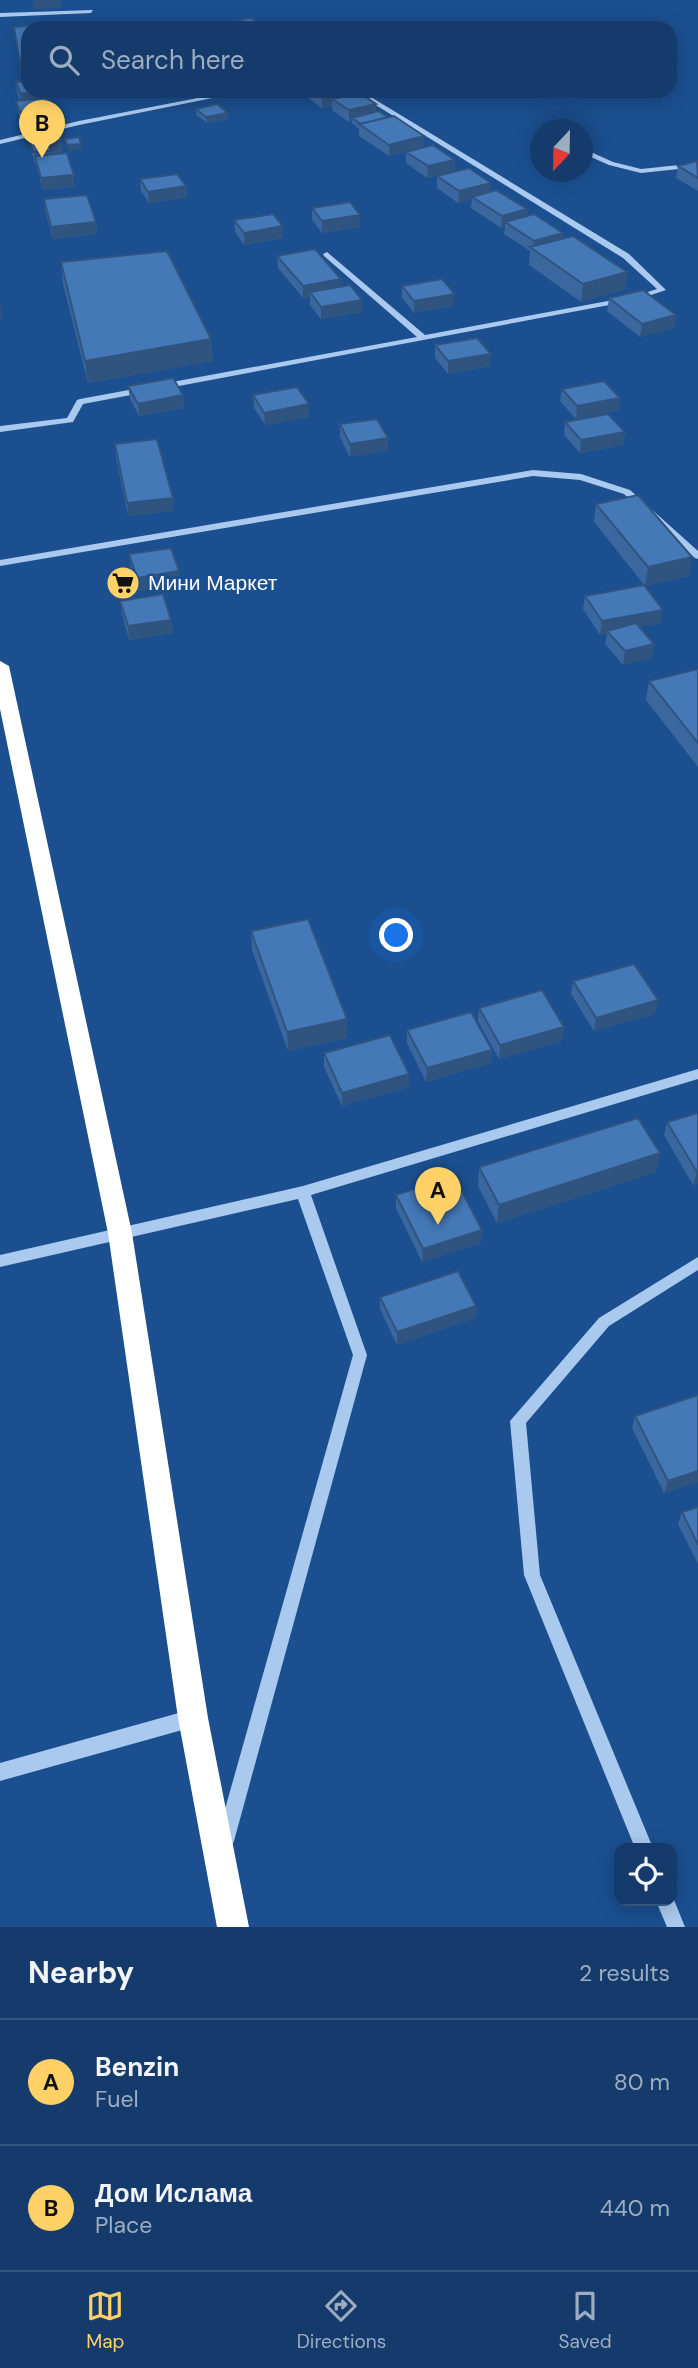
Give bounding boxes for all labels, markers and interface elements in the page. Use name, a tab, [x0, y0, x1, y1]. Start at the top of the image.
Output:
search box	[21, 21, 677, 98]
icon: search	[45, 41, 83, 79]
text: Search here	[101, 43, 244, 77]
pin: B	[19, 100, 65, 158]
north arrow	[530, 119, 593, 182]
supermarket icon: Мини Маркет	[104, 564, 142, 602]
place label: Мини Маркет	[148, 569, 278, 597]
your location	[379, 918, 413, 952]
pin: A	[415, 1167, 461, 1225]
map controls	[614, 1843, 677, 1906]
button: locate	[614, 1843, 677, 1906]
text: Nearby	[28, 1953, 134, 1992]
text: 2 results	[579, 1958, 670, 1988]
text: Benzin	[95, 2050, 179, 2084]
text: A	[43, 2067, 59, 2097]
text: 80 m	[614, 2067, 670, 2097]
text: Fuel	[95, 2084, 139, 2114]
text: Дом Ислама	[95, 2176, 252, 2210]
text: B	[44, 2193, 58, 2223]
text: 440 m	[600, 2193, 670, 2223]
text: Place	[95, 2210, 152, 2240]
tab: Map	[86, 2287, 124, 2354]
tab: Directions	[297, 2287, 386, 2354]
tab: Saved	[559, 2287, 612, 2354]

